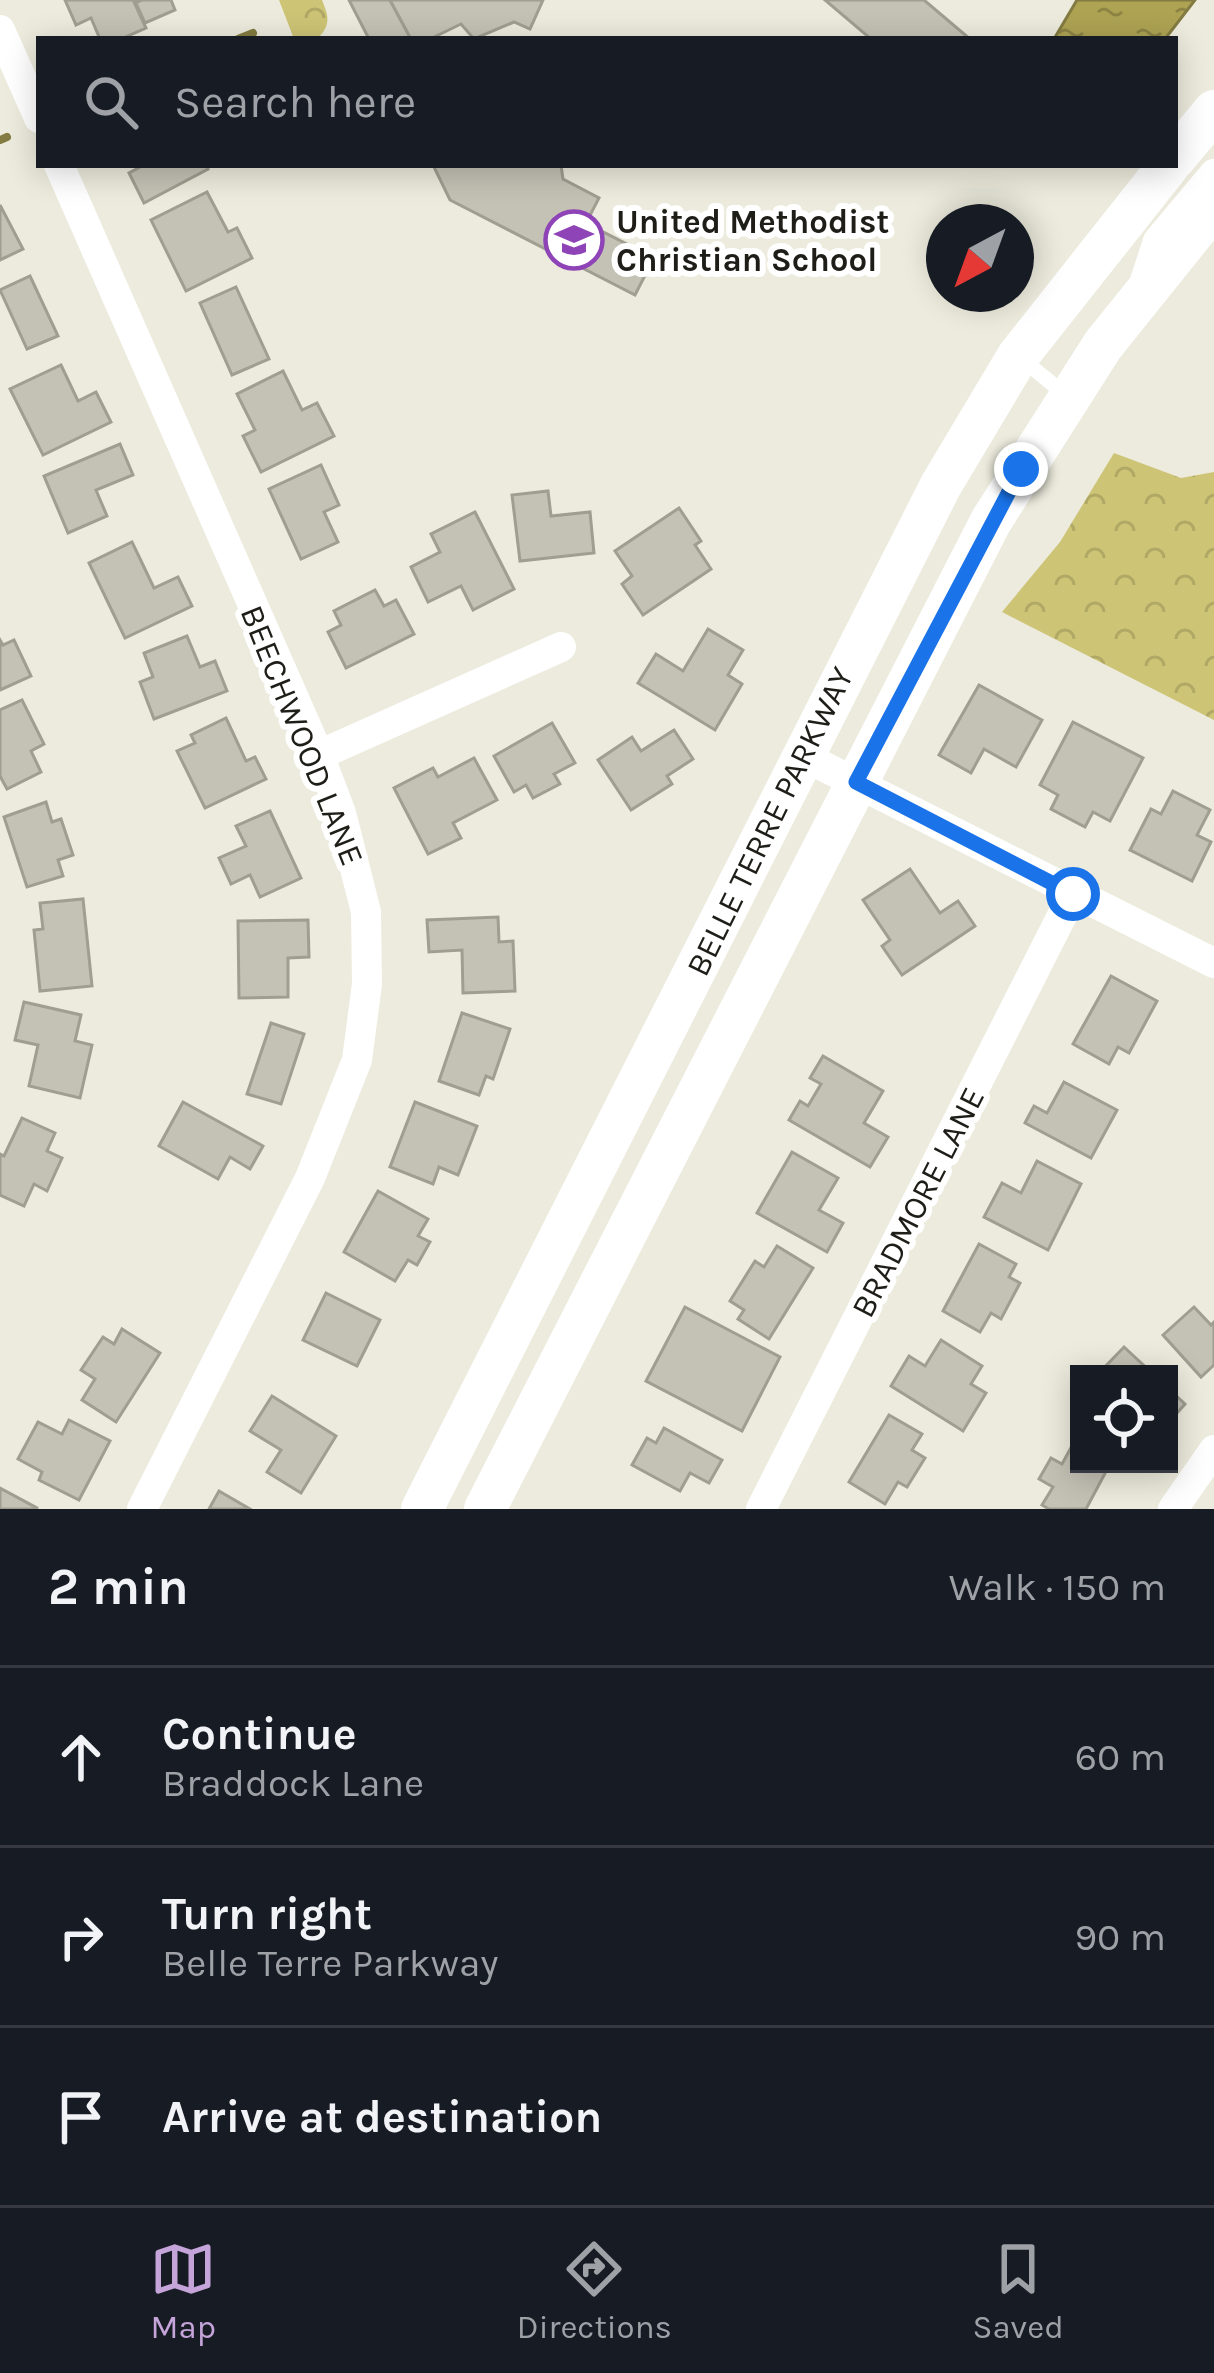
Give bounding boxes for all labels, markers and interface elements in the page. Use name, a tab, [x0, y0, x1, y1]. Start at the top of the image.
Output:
search box	[36, 36, 1178, 168]
icon: search	[78, 69, 144, 135]
text: Search here	[174, 76, 416, 128]
place label: United Methodist Christian School	[616, 203, 889, 279]
north arrow	[926, 204, 1034, 312]
school or university icon: United Methodist Christian School	[543, 209, 605, 271]
route end	[994, 442, 1048, 496]
street label: BEECHWOOD LANE	[233, 600, 372, 871]
street label: BELLE TERRE PARKWAY	[679, 661, 861, 982]
route start	[1046, 867, 1100, 921]
street label: BRADMORE LANE	[844, 1081, 992, 1324]
map controls	[1070, 1365, 1178, 1473]
button: locate	[1070, 1365, 1178, 1473]
text: 2 min	[48, 1557, 189, 1617]
text: Walk · 150 m	[949, 1564, 1166, 1610]
text: Continue	[162, 1708, 357, 1760]
icon: ahead	[48, 1724, 114, 1790]
text: 60 m	[1075, 1734, 1166, 1780]
text: Braddock Lane	[162, 1760, 424, 1806]
text: Turn right	[162, 1888, 372, 1940]
icon: right	[48, 1904, 114, 1970]
text: 90 m	[1074, 1914, 1166, 1960]
text: Belle Terre Parkway	[162, 1940, 499, 1986]
icon: arrive	[48, 2084, 114, 2150]
text: Arrive at destination	[162, 2091, 602, 2143]
tab: Map	[150, 2236, 216, 2346]
tab: Directions	[517, 2236, 672, 2346]
tab: Saved	[973, 2236, 1064, 2346]

